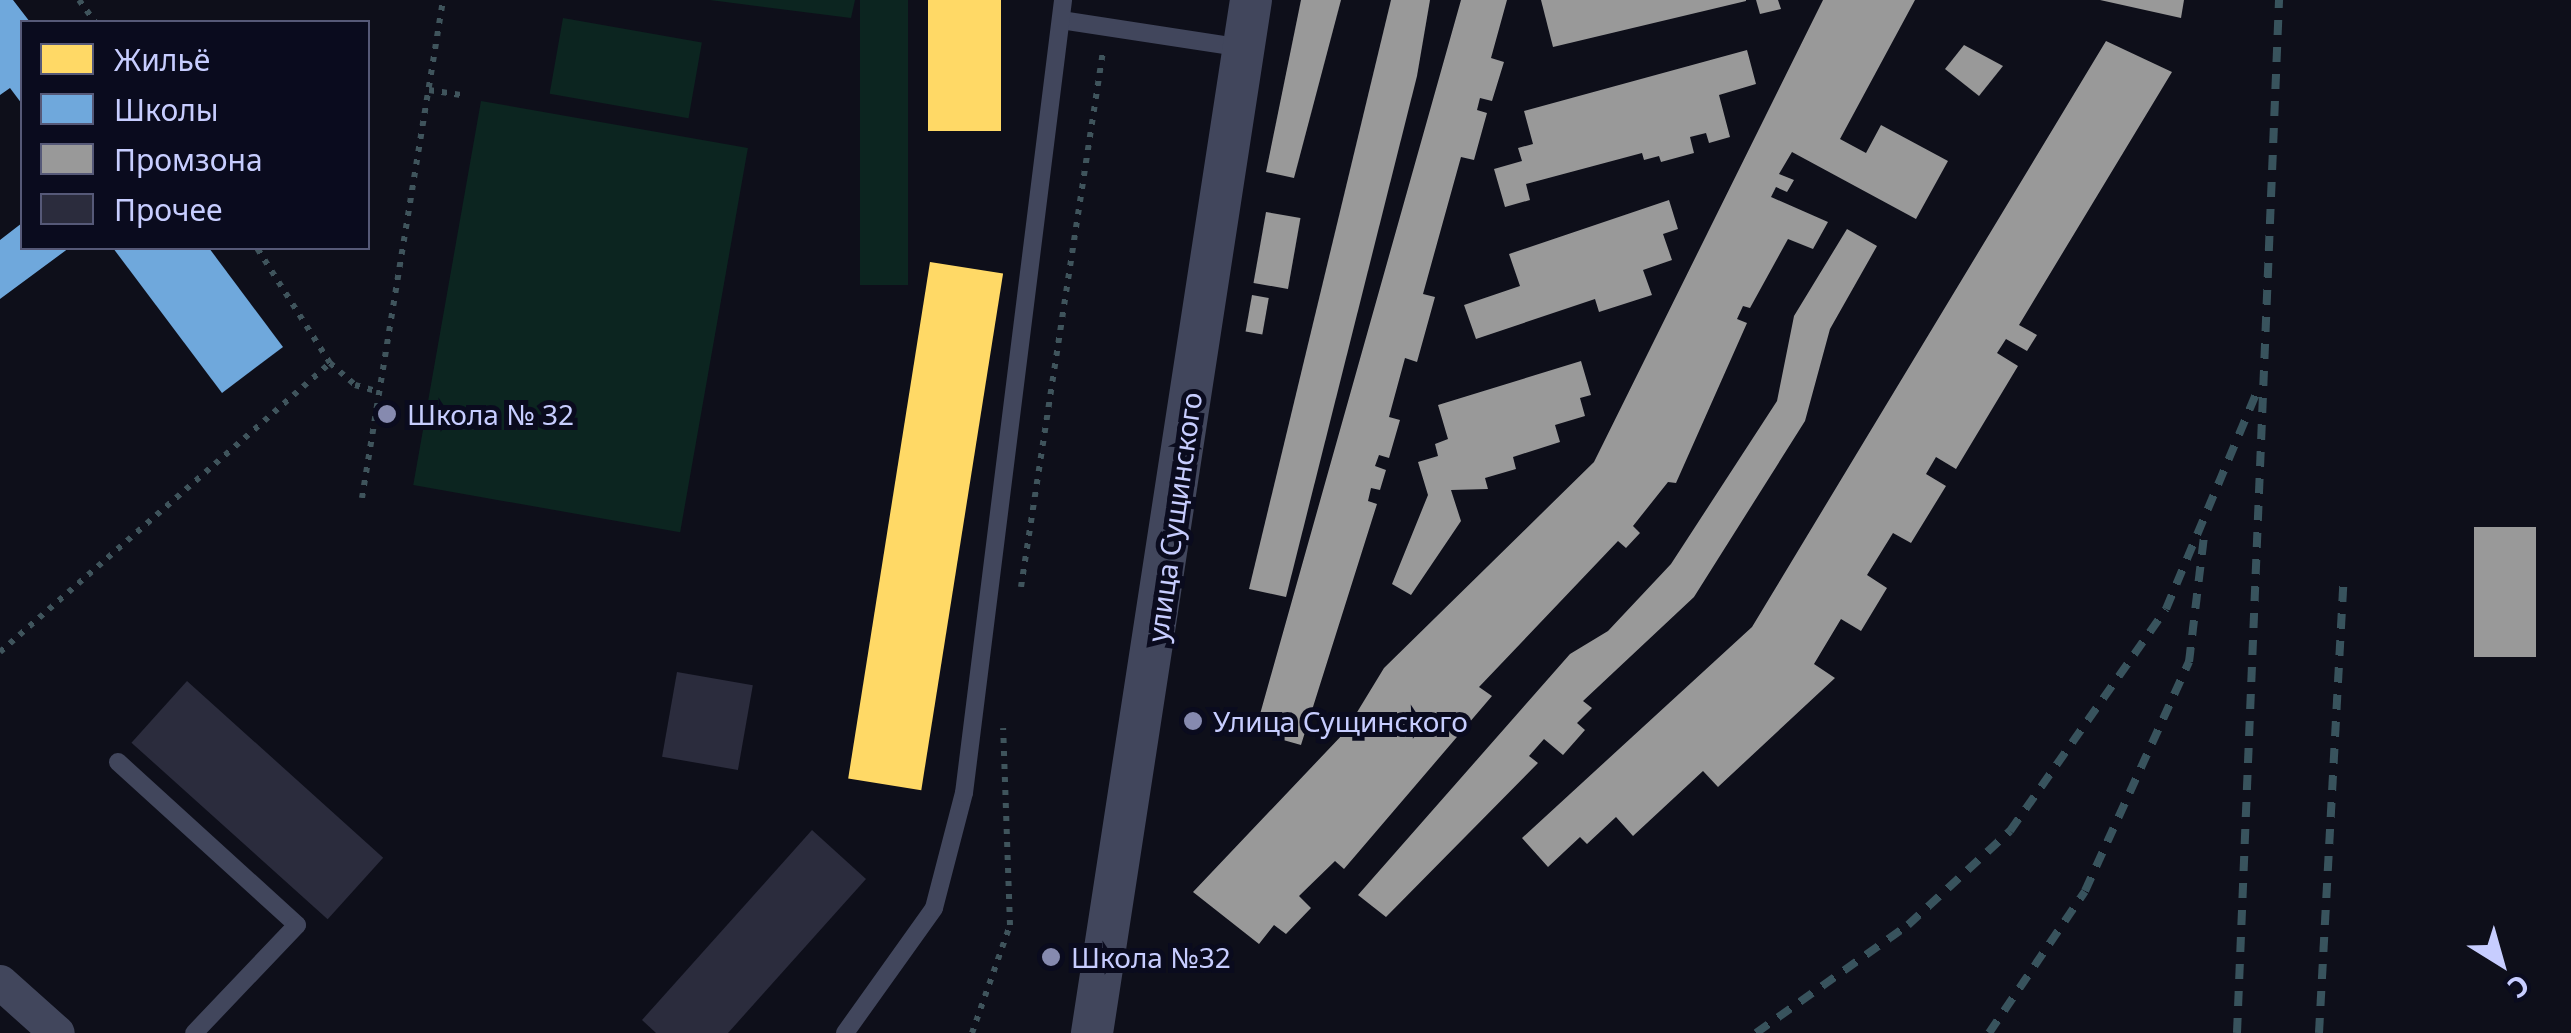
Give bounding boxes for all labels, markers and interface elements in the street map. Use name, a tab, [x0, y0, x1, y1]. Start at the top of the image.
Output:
legend	[20, 20, 370, 250]
text: Жильё	[114, 39, 210, 80]
text: Школы	[114, 89, 219, 130]
text: Промзона	[114, 139, 263, 180]
text: Прочее	[114, 189, 222, 230]
street label: улица Сущинского	[1140, 390, 1208, 644]
place label: Школа № 32	[407, 397, 574, 431]
marker: Школа № 32	[376, 403, 398, 425]
place label: Улица Сущинского	[1213, 704, 1468, 738]
marker: Улица Сущинского	[1182, 710, 1204, 732]
north arrow	[2451, 913, 2551, 1013]
place label: Школа №32	[1071, 940, 1231, 974]
marker: Школа №32	[1040, 946, 1062, 968]
text: С	[2500, 966, 2538, 1008]

